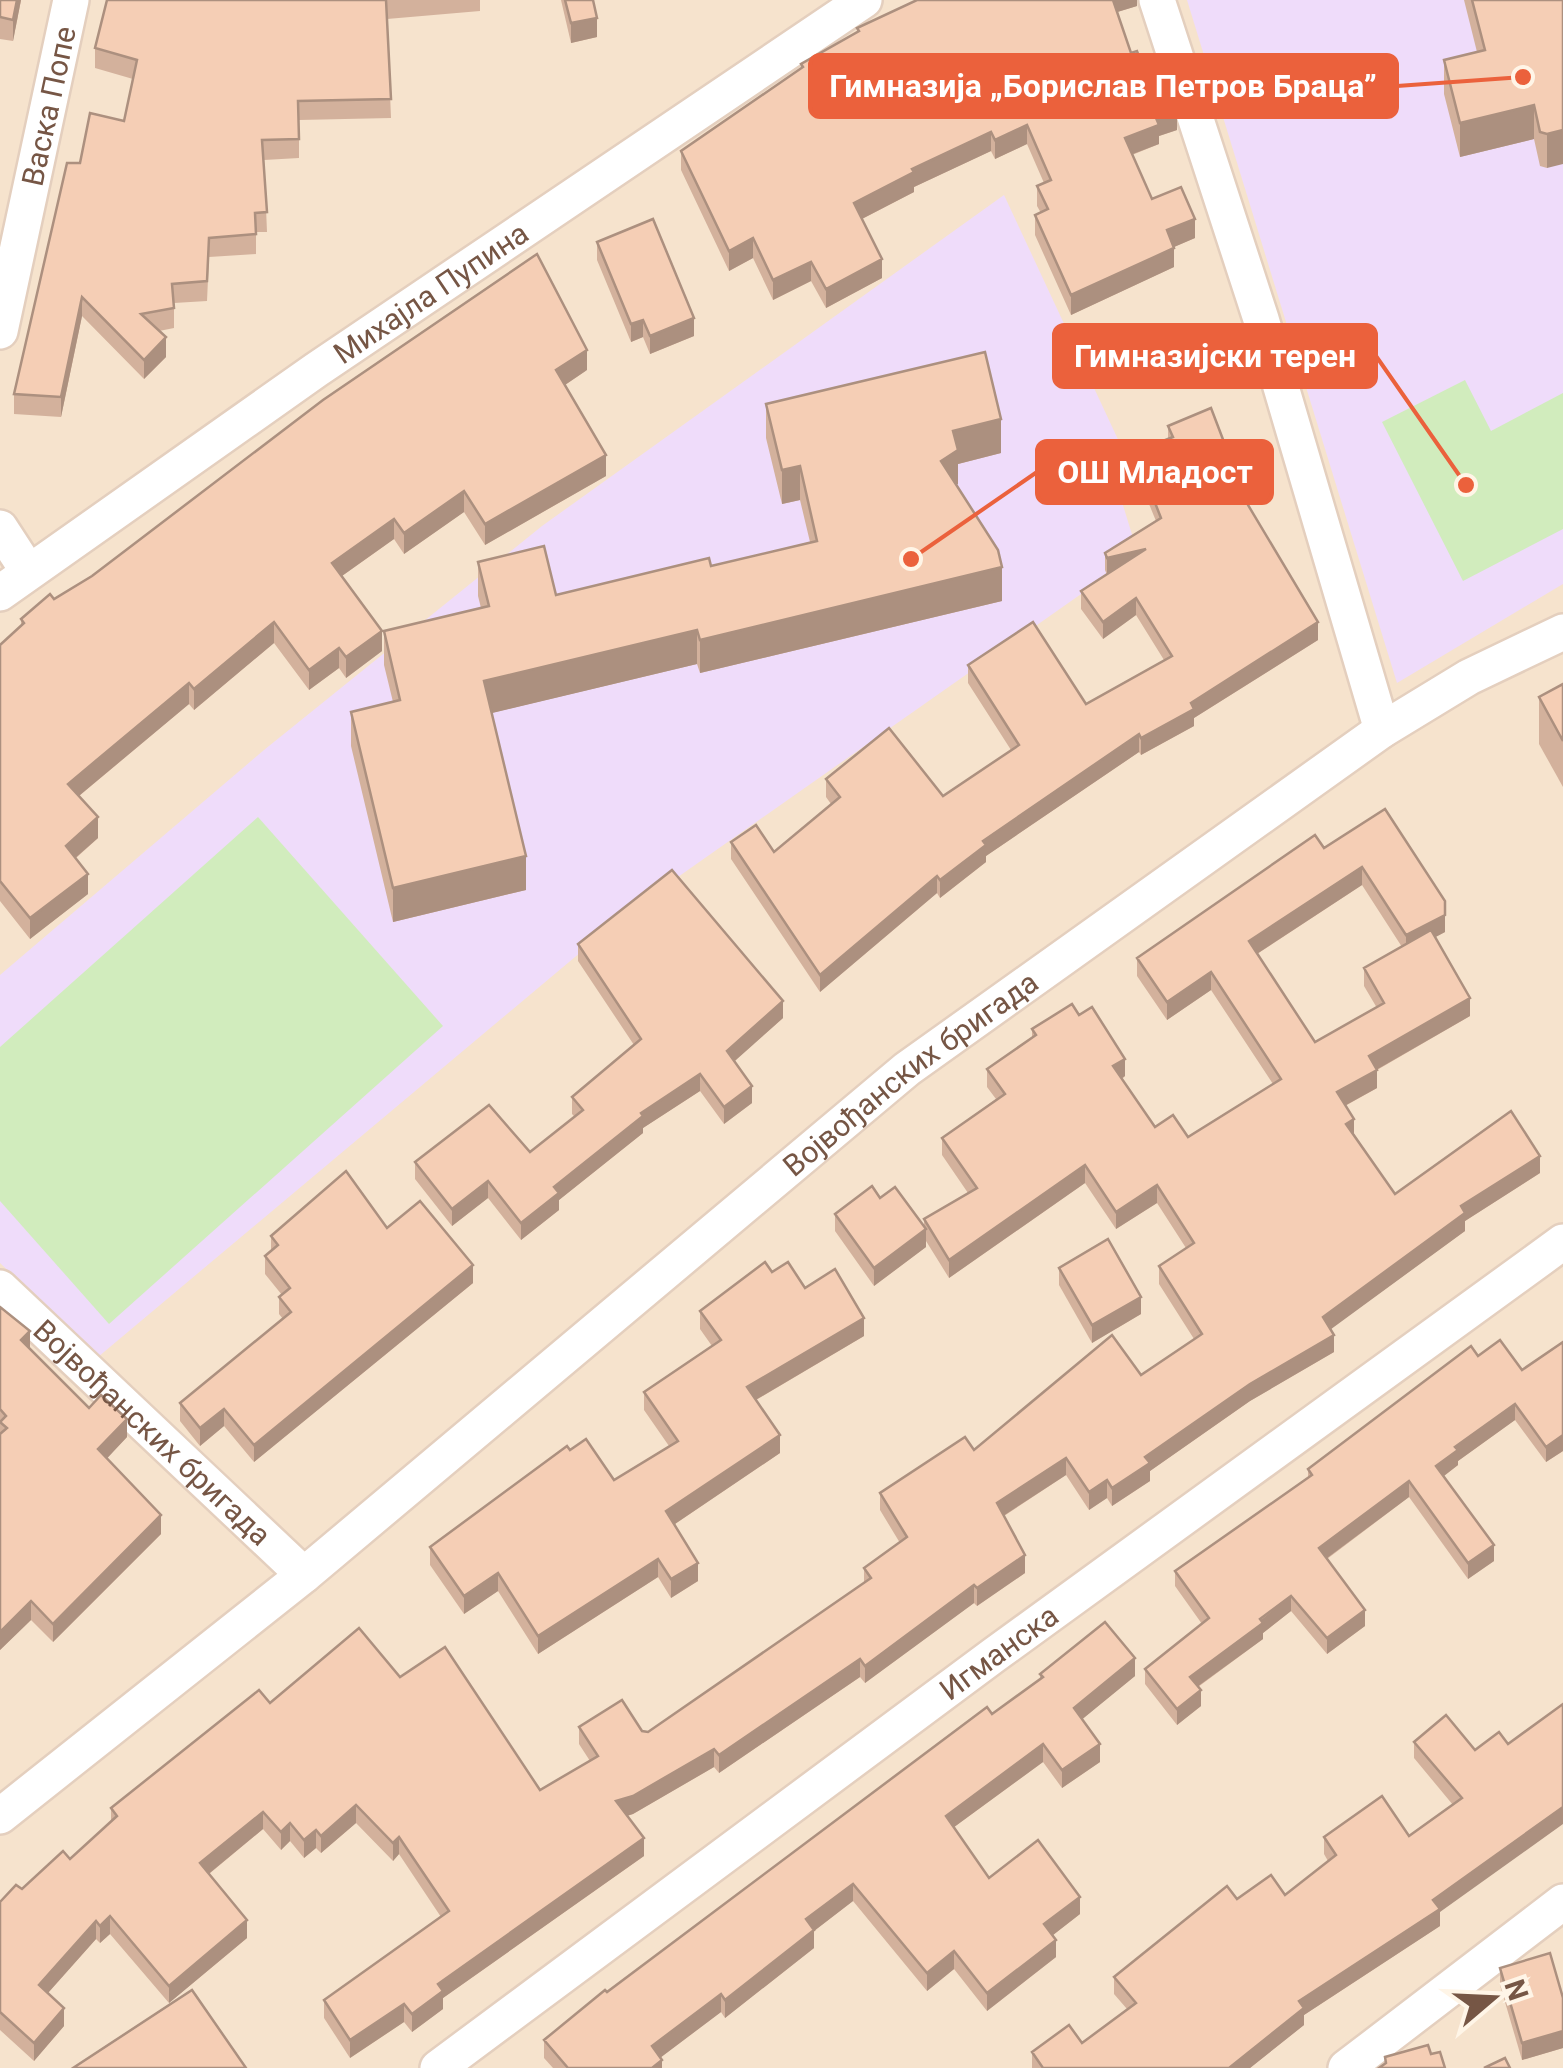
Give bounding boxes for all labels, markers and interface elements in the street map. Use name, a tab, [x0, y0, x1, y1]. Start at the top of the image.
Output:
street label: Васка Попе	[14, 23, 82, 189]
callout: Гимназија „Борислав Петров Браца”	[810, 55, 1397, 117]
text: Гимназија „Борислав Петров Браца”	[829, 67, 1377, 105]
street label: Михајла Пупина	[327, 215, 534, 371]
callout: Гимназијски терен	[1054, 325, 1376, 387]
text: Гимназијски терен	[1074, 337, 1356, 375]
callout: ОШ Младост	[1037, 441, 1272, 503]
text: ОШ Младост	[1057, 453, 1253, 491]
street label: Војвођанских бригада	[776, 964, 1044, 1183]
street label: Војвођанских бригада	[27, 1312, 278, 1552]
street label: Игманска	[932, 1597, 1065, 1707]
north arrow	[1443, 1948, 1543, 2048]
text: N	[1497, 1975, 1535, 2005]

